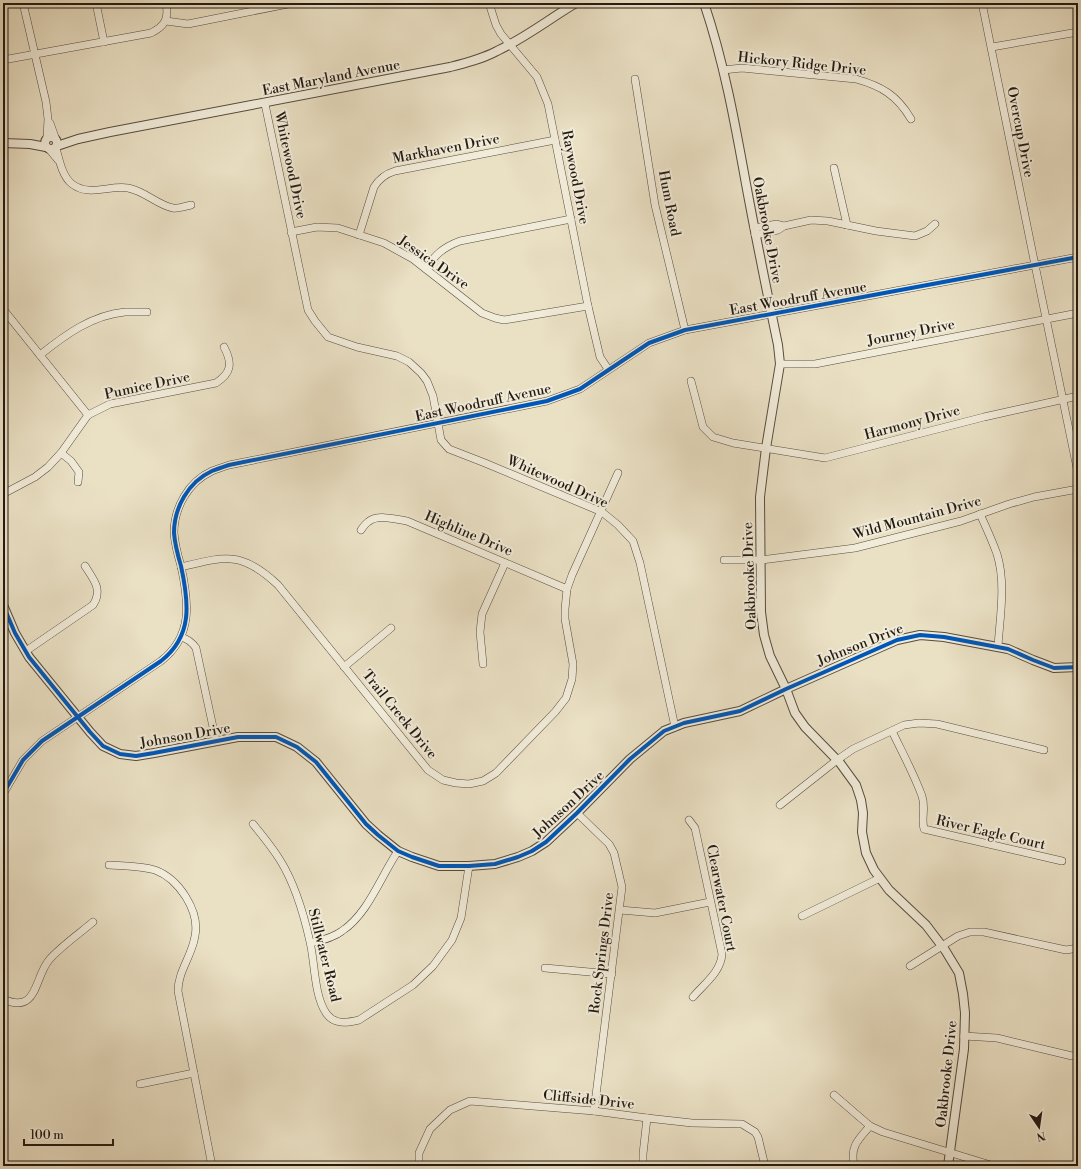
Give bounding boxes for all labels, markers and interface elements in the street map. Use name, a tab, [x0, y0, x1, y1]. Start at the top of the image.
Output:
street label: Hickory Ridge Drive	[737, 48, 867, 80]
street label: East Maryland Avenue	[261, 56, 402, 100]
street label: Overcup Drive	[1002, 85, 1038, 179]
street label: Whitewood Drive	[270, 109, 310, 220]
street label: Raywood Drive	[557, 129, 593, 226]
street label: Markhaven Drive	[391, 130, 501, 168]
street label: Hum Road	[654, 169, 684, 238]
street label: Oakbrooke Drive	[748, 176, 786, 285]
street label: Jessica Drive	[394, 231, 472, 294]
street label: East Woodruff Avenue	[728, 278, 868, 320]
street label: Journey Drive	[865, 316, 956, 350]
street label: Pumice Drive	[103, 368, 192, 404]
street label: East Woodruff Avenue	[413, 380, 553, 426]
street label: Harmony Drive	[862, 402, 962, 444]
street label: Whitewood Drive	[503, 451, 611, 512]
street label: Wild Mountain Drive	[850, 492, 983, 544]
street label: Highline Drive	[422, 507, 515, 561]
street label: Oakbrooke Drive	[739, 522, 761, 630]
street label: Johnson Drive	[814, 619, 906, 671]
street label: Trail Creek Drive	[358, 666, 441, 763]
street label: Johnson Drive	[138, 719, 232, 753]
street label: Johnson Drive	[528, 767, 608, 843]
street label: River Eagle Court	[934, 812, 1047, 854]
street label: Clearwater Court	[702, 843, 740, 953]
street label: Rock Springs Drive	[586, 891, 618, 1015]
street label: Stillwater Road	[304, 906, 344, 1004]
street label: Oakbrooke Drive	[932, 1020, 962, 1129]
street label: Cliffside Drive	[542, 1086, 636, 1114]
north arrow	[1019, 1107, 1059, 1147]
scale bar	[24, 1121, 113, 1147]
text: 100 m	[30, 1128, 64, 1143]
text: N	[1035, 1128, 1047, 1144]

